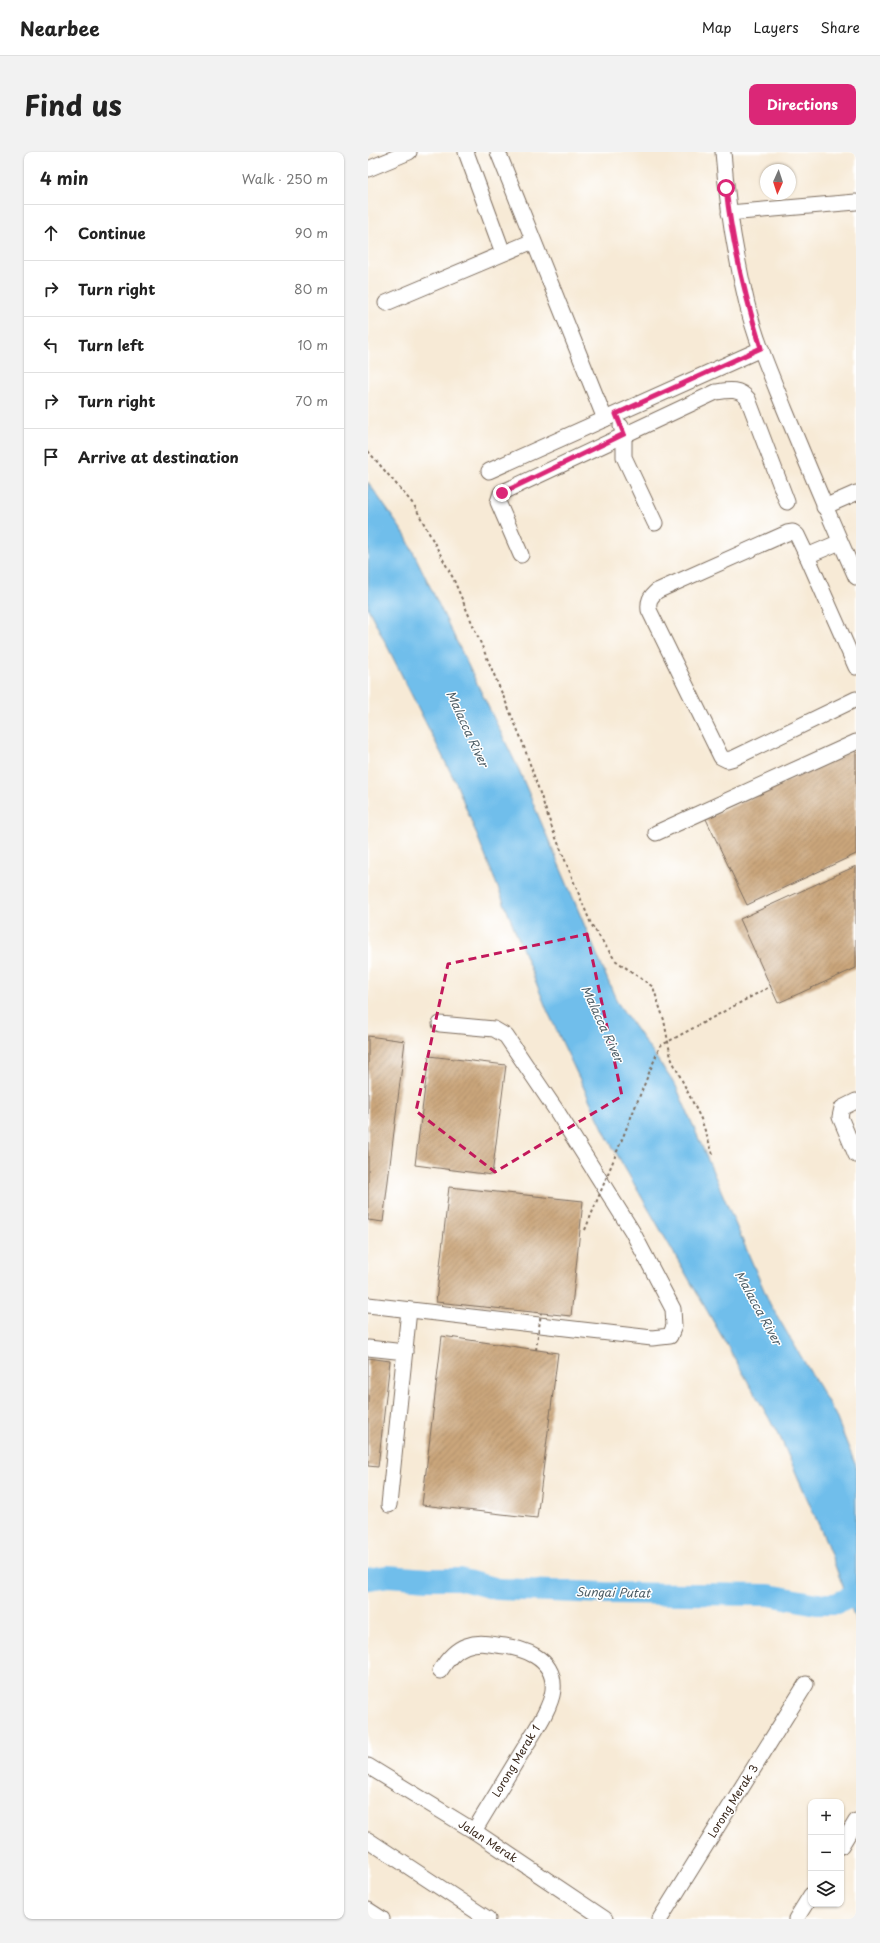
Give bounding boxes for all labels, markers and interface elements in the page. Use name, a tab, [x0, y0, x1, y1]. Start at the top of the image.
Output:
text: Nearbee	[20, 14, 100, 42]
text: Map	[702, 17, 732, 38]
text: Layers	[754, 17, 799, 38]
text: Share	[821, 17, 860, 38]
text: Find us	[24, 83, 122, 126]
button: Directions	[749, 84, 856, 125]
north arrow	[760, 164, 796, 200]
text: 4 min	[40, 165, 88, 191]
text: Walk · 250 m	[242, 169, 328, 188]
route start	[717, 179, 735, 197]
text: Continue	[78, 221, 146, 244]
icon: ahead	[40, 222, 62, 244]
text: 90 m	[295, 223, 328, 242]
text: Turn right	[78, 277, 155, 300]
icon: right	[40, 278, 62, 300]
text: 80 m	[294, 279, 328, 298]
text: Turn left	[78, 333, 144, 356]
icon: left	[40, 334, 62, 356]
text: 10 m	[298, 335, 328, 354]
text: Turn right	[78, 389, 155, 412]
icon: right	[40, 390, 62, 412]
text: 70 m	[295, 391, 328, 410]
text: Arrive at destination	[78, 445, 239, 468]
icon: arrive	[40, 446, 62, 468]
route end	[493, 484, 511, 502]
water label: Malacca River	[442, 687, 494, 771]
water label: Malacca River	[577, 982, 629, 1066]
water label: Malacca River	[731, 1267, 787, 1349]
water label: Sungai Putat	[576, 1582, 652, 1602]
street label: Lorong Merak 1	[487, 1721, 544, 1800]
street label: Lorong Merak 3	[703, 1761, 762, 1841]
map controls	[808, 1799, 844, 1907]
button: +	[808, 1799, 844, 1835]
street label: Jalan Merak	[455, 1815, 522, 1866]
button: −	[808, 1835, 844, 1871]
button: layers	[808, 1871, 844, 1907]

